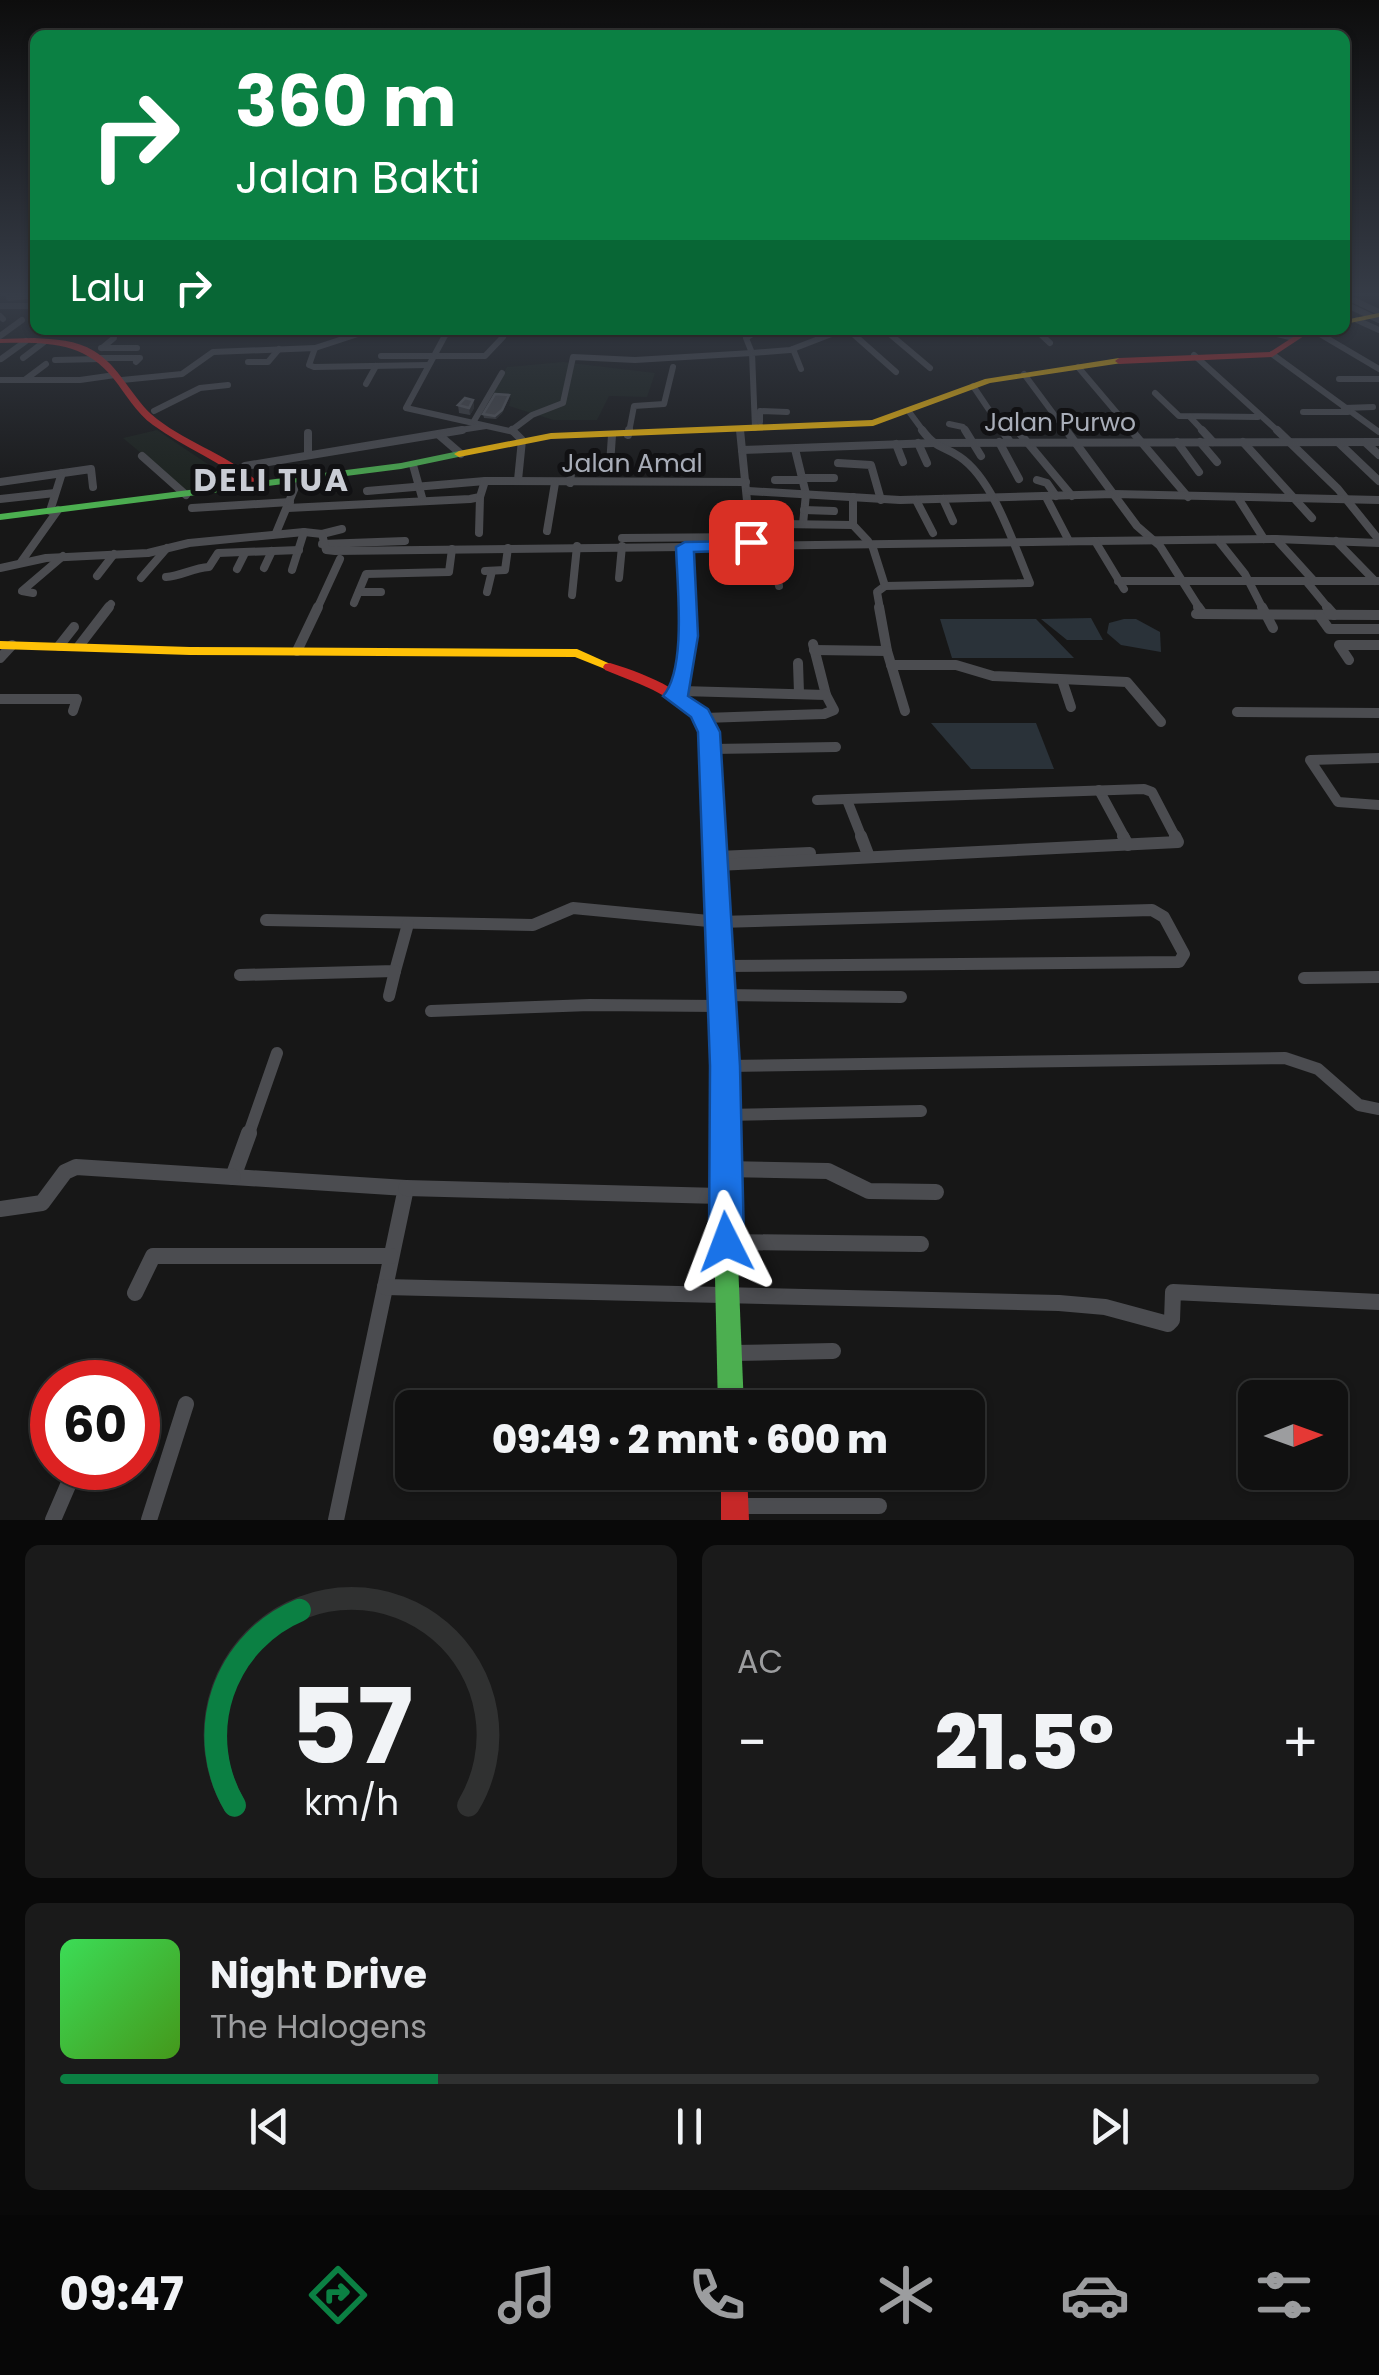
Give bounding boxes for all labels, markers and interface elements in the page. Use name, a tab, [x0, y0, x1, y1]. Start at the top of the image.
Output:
text: 360 m	[235, 52, 457, 151]
icon: right	[70, 70, 200, 200]
text: Jalan Bakti	[235, 146, 480, 209]
icon: right	[166, 260, 221, 315]
text: Lalu	[70, 261, 146, 314]
street label: Jalan Purwo	[984, 405, 1136, 440]
street label: Jalan Amal	[561, 446, 703, 481]
district label: DELI TUA	[193, 457, 351, 502]
pin	[709, 500, 794, 585]
icon: arrive	[724, 515, 779, 570]
position arrow	[674, 1190, 778, 1294]
speed limit sign: 60	[30, 1360, 160, 1490]
north arrow	[1238, 1380, 1348, 1490]
map controls	[1238, 1380, 1348, 1490]
text: 09:49 · 2 mnt · 600 m	[492, 1413, 888, 1466]
text: AC	[737, 1639, 783, 1684]
text: 57	[289, 1654, 413, 1799]
text: 21.5°	[935, 1690, 1114, 1795]
text: −	[737, 1704, 767, 1781]
text: +	[1281, 1704, 1319, 1781]
text: km/h	[303, 1777, 399, 1828]
text: Night Drive	[210, 1948, 427, 2001]
text: The Halogens	[210, 2004, 427, 2049]
icon: previous	[242, 2099, 297, 2154]
icon: pause	[662, 2099, 717, 2154]
icon: next	[1082, 2099, 1137, 2154]
icon: directions	[303, 2260, 373, 2330]
icon: music	[492, 2260, 562, 2330]
icon: phone	[682, 2260, 752, 2330]
icon: climate	[871, 2260, 941, 2330]
icon: car	[1060, 2260, 1130, 2330]
icon: filters	[1249, 2260, 1319, 2330]
text: 09:47	[60, 2263, 184, 2326]

